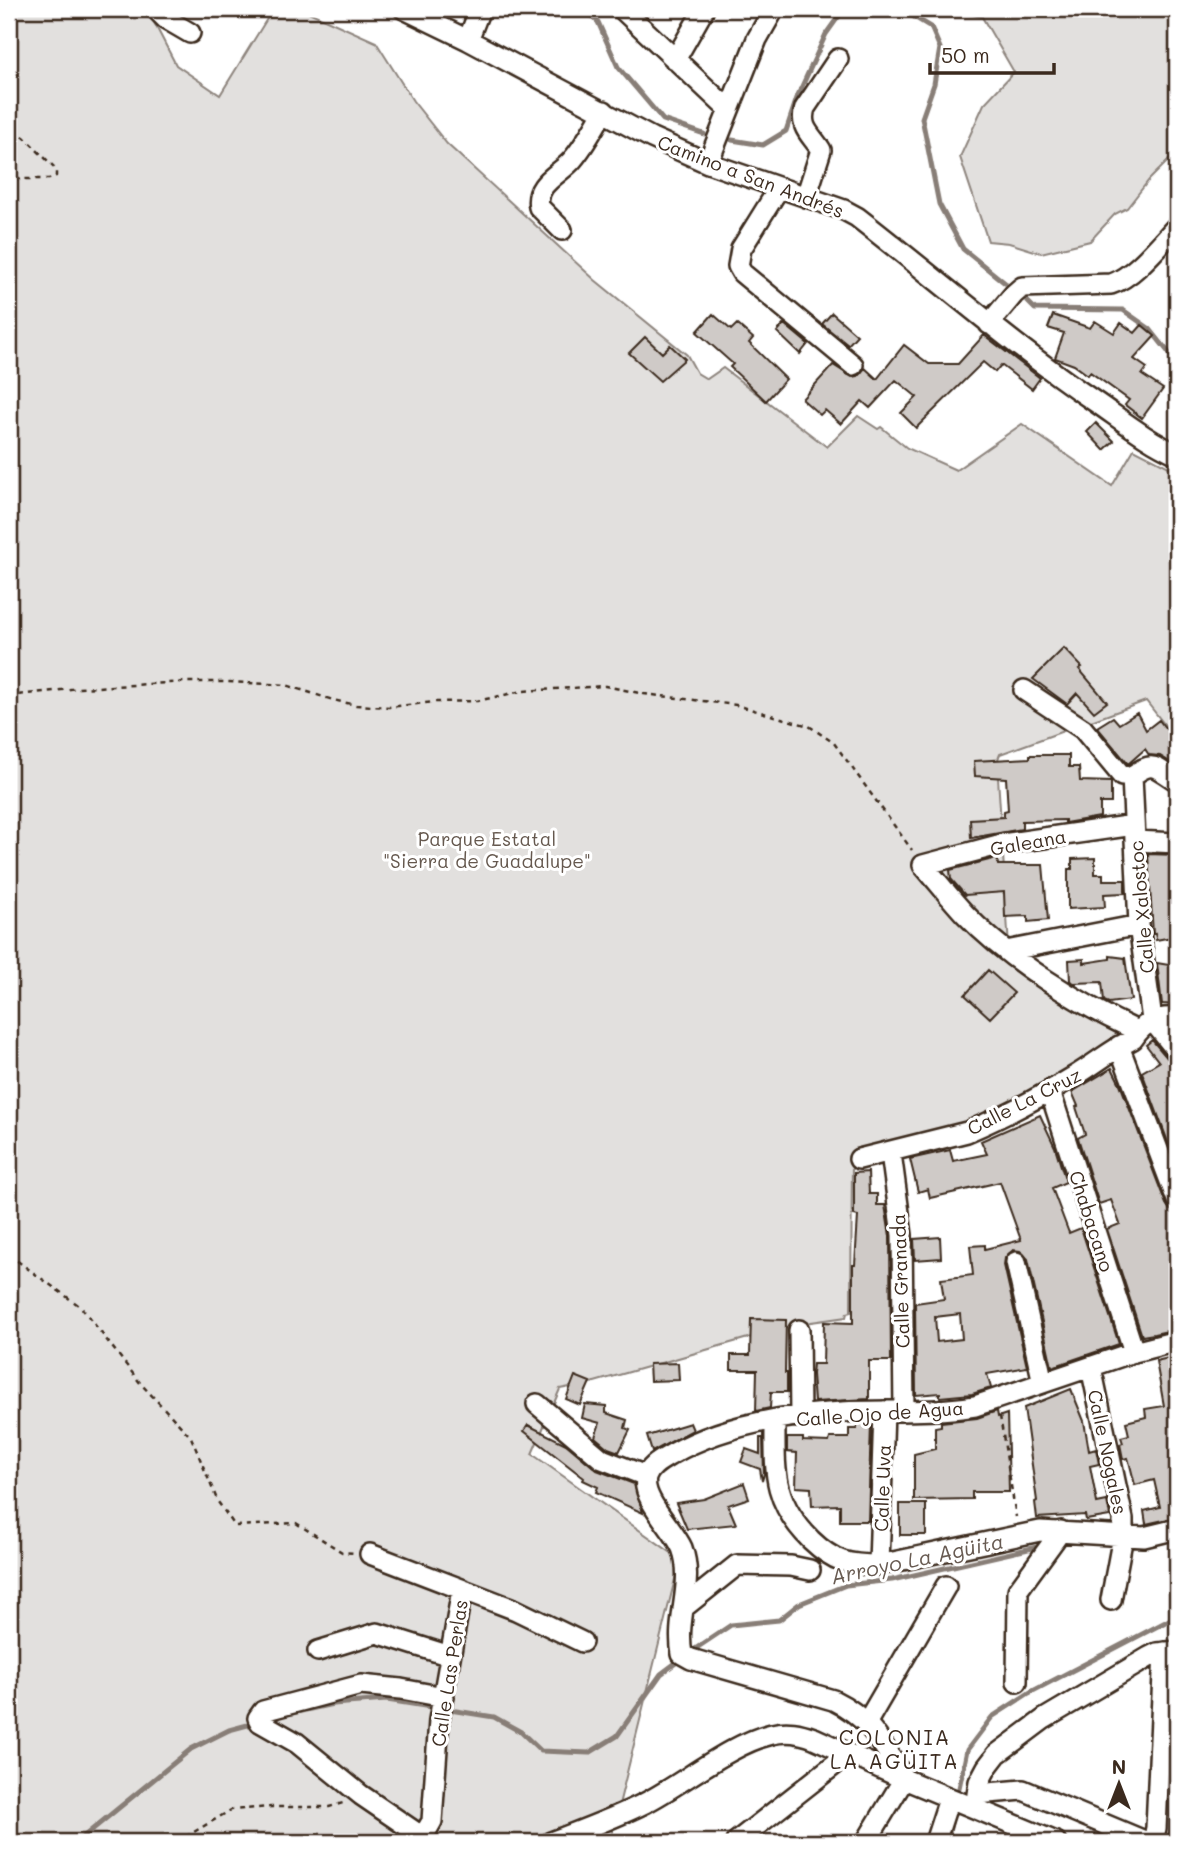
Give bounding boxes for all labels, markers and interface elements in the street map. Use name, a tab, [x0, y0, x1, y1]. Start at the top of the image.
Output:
scale bar	[930, 32, 1055, 76]
text: 50 m	[941, 41, 990, 68]
street label: Camino a San Andrés	[654, 129, 848, 223]
street label: Galeana	[988, 823, 1068, 861]
park label: Parque Estatal "Sierra de Guadalupe"	[383, 826, 591, 873]
street label: Calle Xalostoc	[1123, 840, 1159, 974]
street label: Calle La Cruz	[963, 1062, 1085, 1140]
street label: Chabacano	[1064, 1167, 1120, 1275]
street label: Calle Granada	[885, 1213, 915, 1349]
street label: Calle Nogales	[1083, 1387, 1133, 1517]
street label: Calle Ojo de Agua	[795, 1395, 965, 1431]
street label: Calle Uva	[868, 1444, 896, 1532]
water label: Arroyo La Agüita	[828, 1526, 1006, 1590]
street label: Calle Las Perlas	[425, 1598, 473, 1748]
district label: COLONIA LA AGÜITA	[830, 1723, 960, 1774]
north arrow	[1084, 1750, 1154, 1820]
text: N	[1112, 1754, 1126, 1779]

